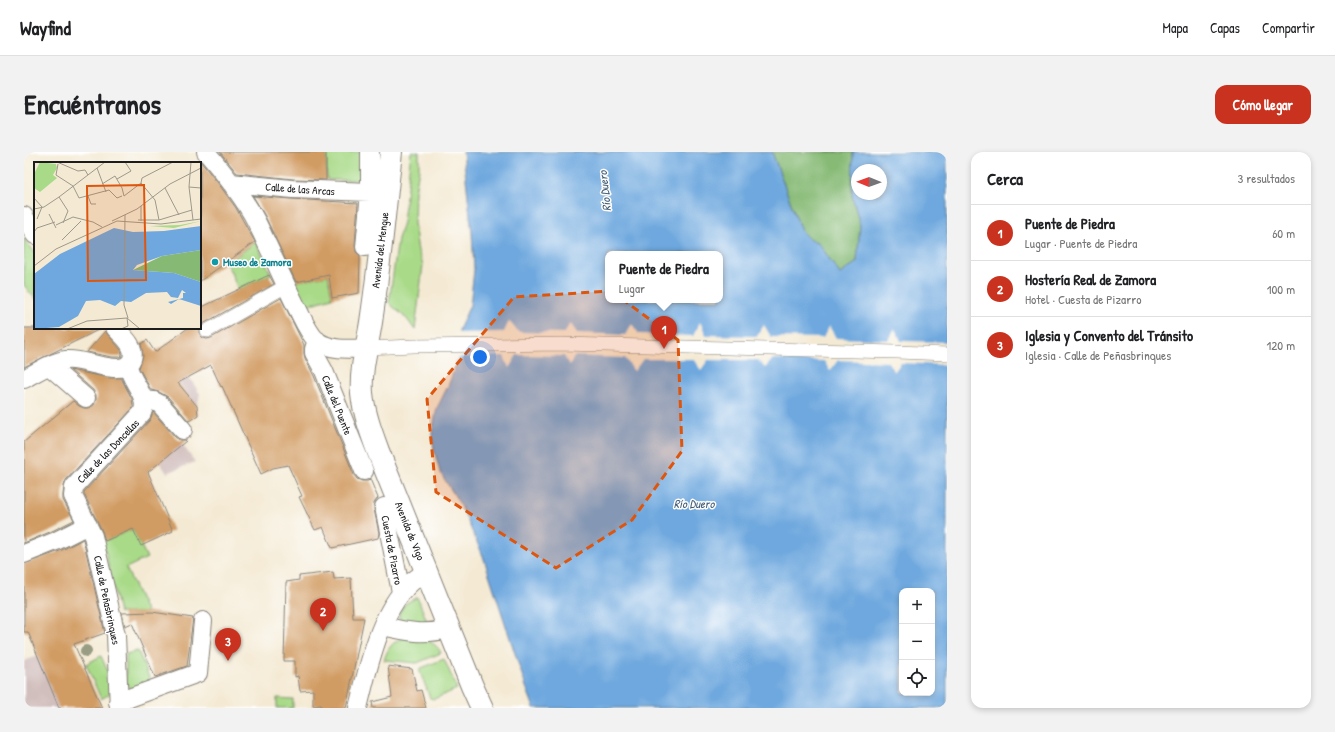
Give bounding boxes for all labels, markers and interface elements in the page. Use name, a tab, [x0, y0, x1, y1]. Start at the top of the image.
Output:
text: Wayfind	[20, 15, 71, 41]
text: Mapa	[1163, 18, 1188, 37]
text: Capas	[1210, 18, 1240, 37]
text: Compartir	[1262, 18, 1315, 37]
text: Encuéntranos	[24, 85, 161, 123]
button: Cómo llegar	[1215, 85, 1311, 124]
inset map	[34, 162, 201, 329]
north arrow	[851, 164, 887, 200]
text: Cerca	[987, 167, 1023, 190]
water label: Río Duero	[594, 169, 615, 212]
text: 3 resultados	[1237, 169, 1295, 187]
street label: Calle de las Arcas	[265, 180, 335, 198]
street label: Avenida del Mengue	[368, 211, 392, 289]
text: Puente de Piedra	[1025, 213, 1115, 234]
text: 1	[998, 224, 1002, 242]
text: 60 m	[1272, 224, 1295, 242]
text: Lugar · Puente de Piedra	[1025, 234, 1137, 252]
popup	[605, 251, 723, 303]
place label: Museo de Zamora	[223, 255, 292, 269]
marker: Museo de Zamora	[210, 257, 220, 267]
text: Puente de Piedra	[619, 258, 709, 279]
text: Hostería Real de Zamora	[1025, 269, 1156, 290]
text: Lugar	[619, 279, 645, 297]
text: 2	[997, 280, 1003, 298]
text: 100 m	[1267, 280, 1295, 298]
text: Hotel · Cuesta de Pizarro	[1025, 290, 1141, 308]
pin: 1	[651, 316, 677, 349]
text: Iglesia y Convento del Tránsito	[1025, 325, 1193, 346]
text: 3	[997, 336, 1003, 354]
text: 120 m	[1267, 336, 1295, 354]
text: Iglesia · Calle de Peñasbrinques	[1025, 346, 1171, 364]
your location	[470, 347, 490, 367]
street label: Calle del Puente	[319, 373, 356, 438]
street label: Calle de las Doncellas	[74, 416, 142, 486]
water label: Río Duero	[674, 495, 715, 512]
street label: Avenida de Vigo	[392, 500, 428, 563]
street label: Cuesta de Pizarro	[378, 514, 406, 587]
street label: Calle de Peñasbrinques	[91, 554, 123, 646]
map controls	[899, 588, 935, 696]
button: +	[899, 588, 935, 624]
pin: 2	[310, 598, 336, 631]
button: −	[899, 624, 935, 660]
pin: 3	[215, 628, 241, 661]
button: locate	[899, 660, 935, 696]

